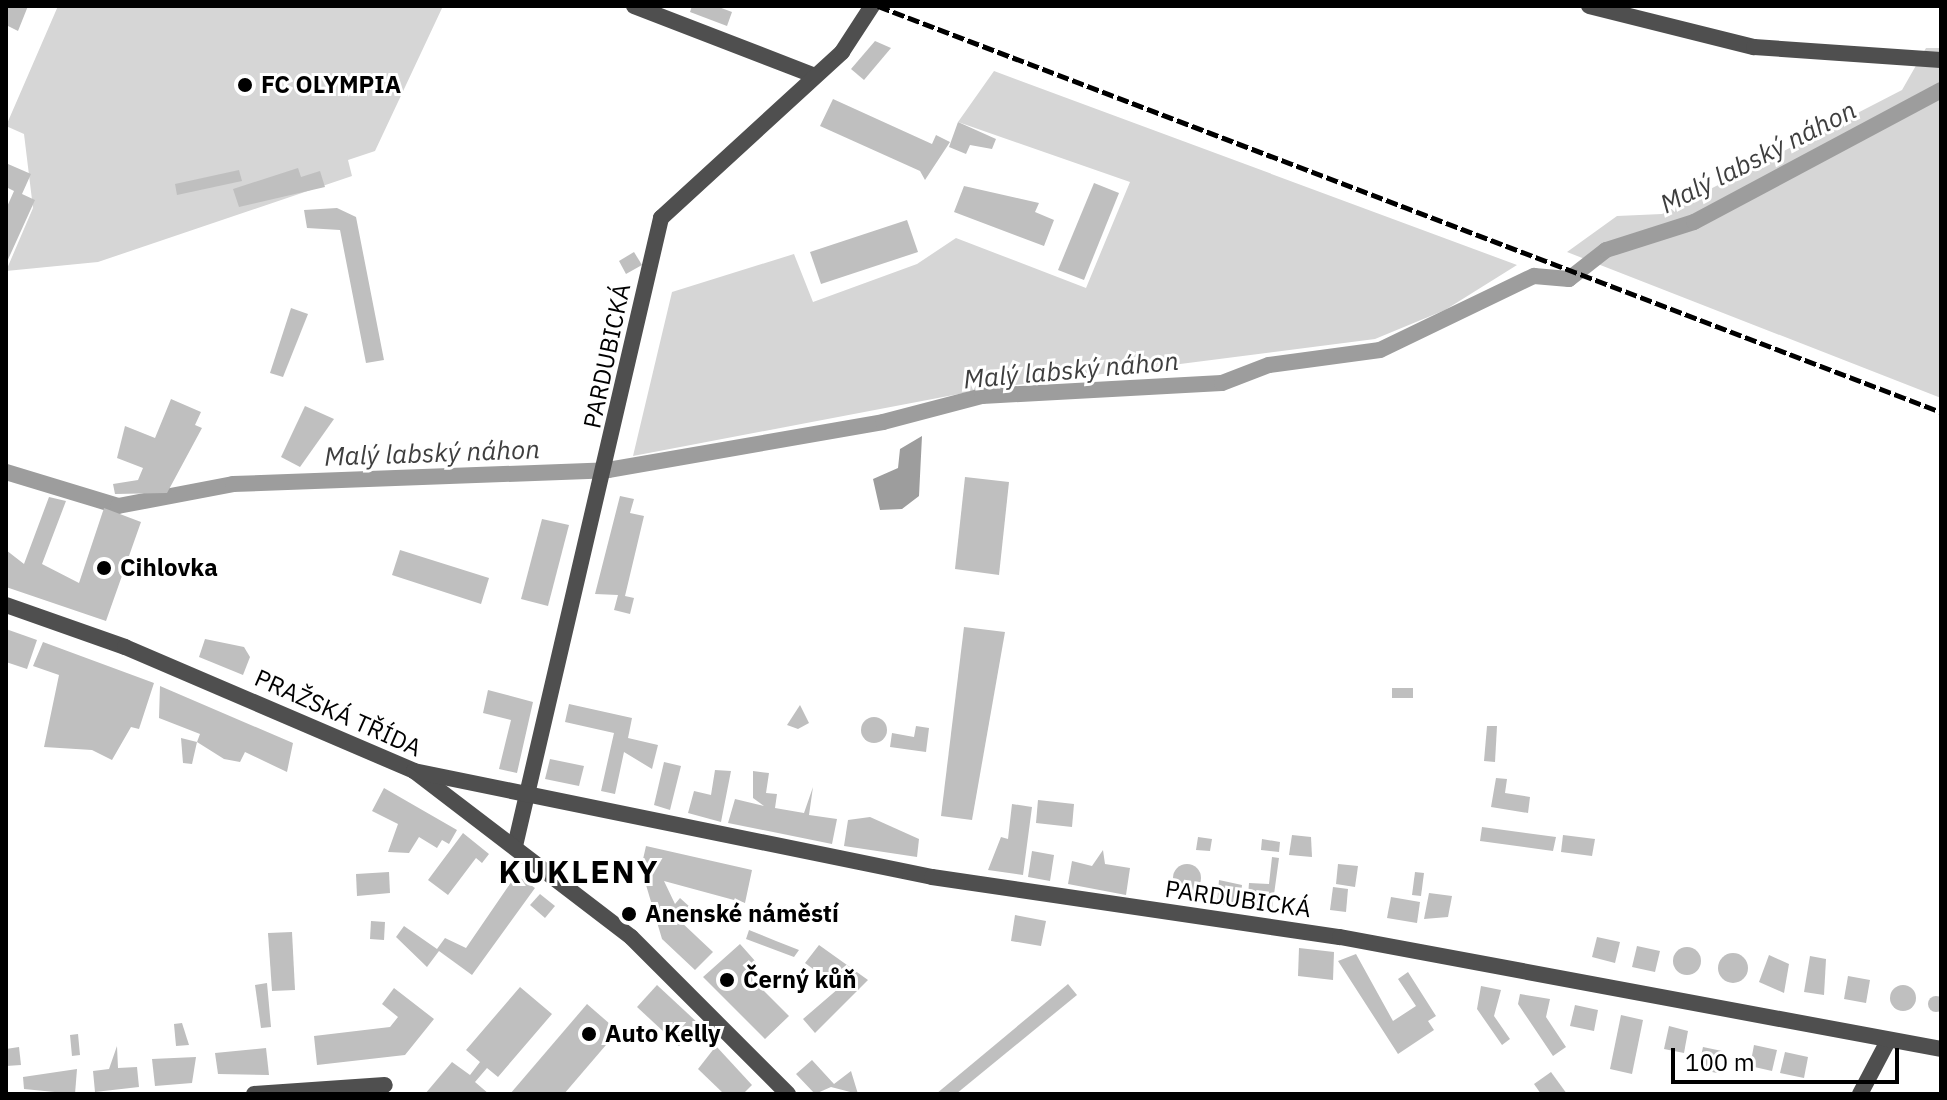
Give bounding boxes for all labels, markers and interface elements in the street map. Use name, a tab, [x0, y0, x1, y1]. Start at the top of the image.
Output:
place label: FC OLYMPIA	[261, 71, 401, 99]
marker: FC OLYMPIA	[236, 76, 254, 94]
water label: Malý labský náhon	[1655, 94, 1861, 220]
street label: PARDUBICKÁ	[578, 281, 636, 431]
water label: Malý labský náhon	[962, 345, 1180, 395]
water label: Malý labský náhon	[324, 434, 540, 472]
place label: Cihlovka	[120, 554, 218, 582]
marker: Cihlovka	[95, 559, 113, 577]
street label: PRAŽSKÁ TŘÍDA	[250, 663, 426, 763]
district label: KUKLENY	[498, 852, 660, 890]
street label: PARDUBICKÁ	[1163, 874, 1313, 924]
place label: Anenské náměstí	[645, 900, 839, 928]
marker: Anenské náměstí	[620, 905, 638, 923]
place label: Černý kůň	[743, 966, 857, 994]
marker: Černý kůň	[718, 971, 736, 989]
place label: Auto Kelly	[605, 1020, 721, 1048]
marker: Auto Kelly	[580, 1025, 598, 1043]
scale bar	[1675, 1032, 1903, 1082]
text: 100 m	[1685, 1046, 1755, 1078]

